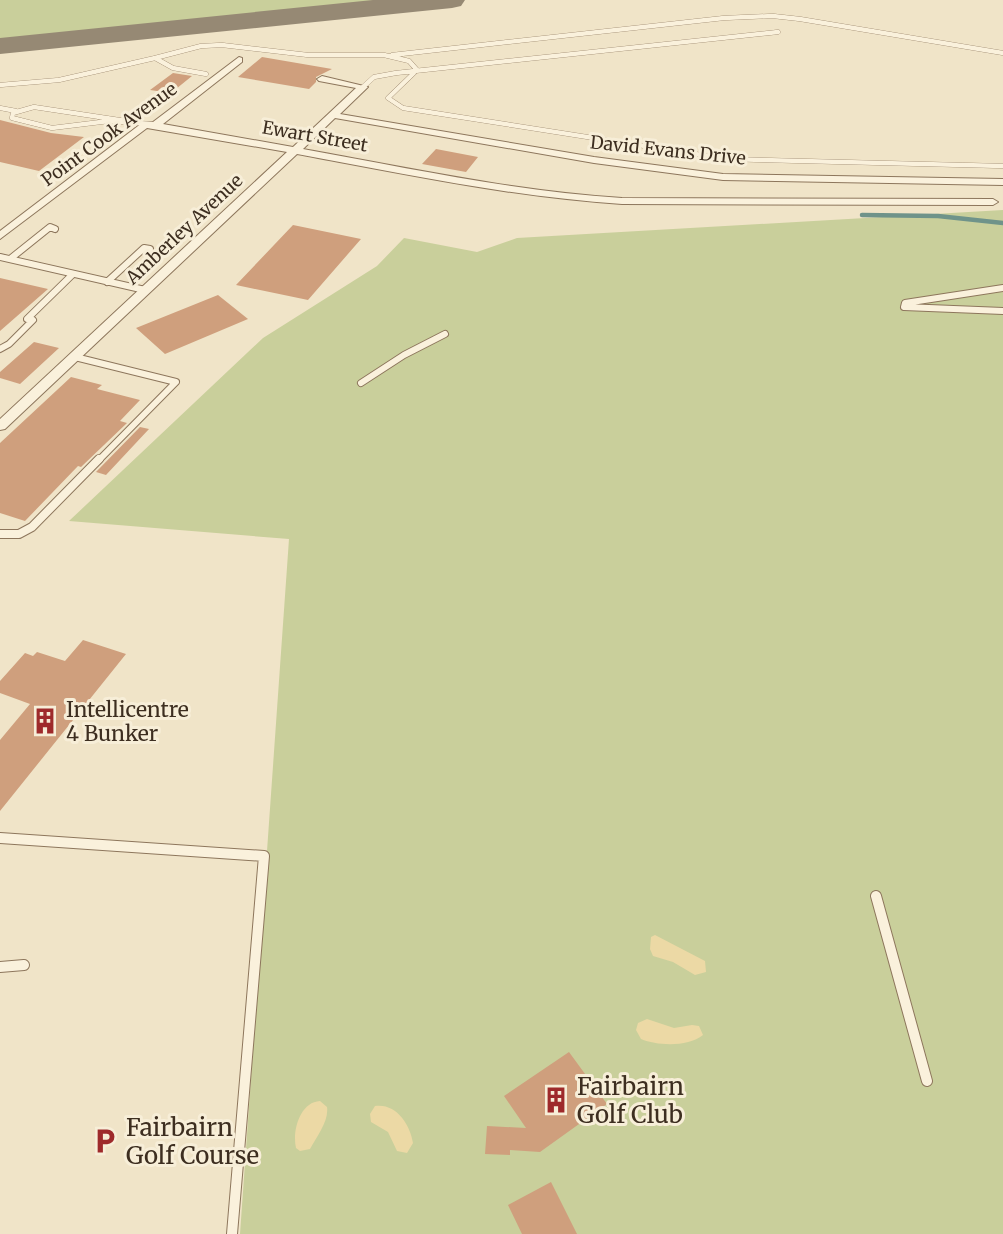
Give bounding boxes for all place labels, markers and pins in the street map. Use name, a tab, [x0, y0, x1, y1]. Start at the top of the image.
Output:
place label: Intellicentre 4 Bunker	[66, 696, 189, 747]
building icon: Intellicentre 4 Bunker	[30, 706, 60, 736]
place label: Fairbairn Golf Club	[577, 1071, 684, 1130]
building icon: Fairbairn Golf Club	[541, 1085, 571, 1115]
place label: Fairbairn Golf Course	[126, 1112, 259, 1171]
parking icon: Fairbairn Golf Course	[90, 1126, 120, 1156]

